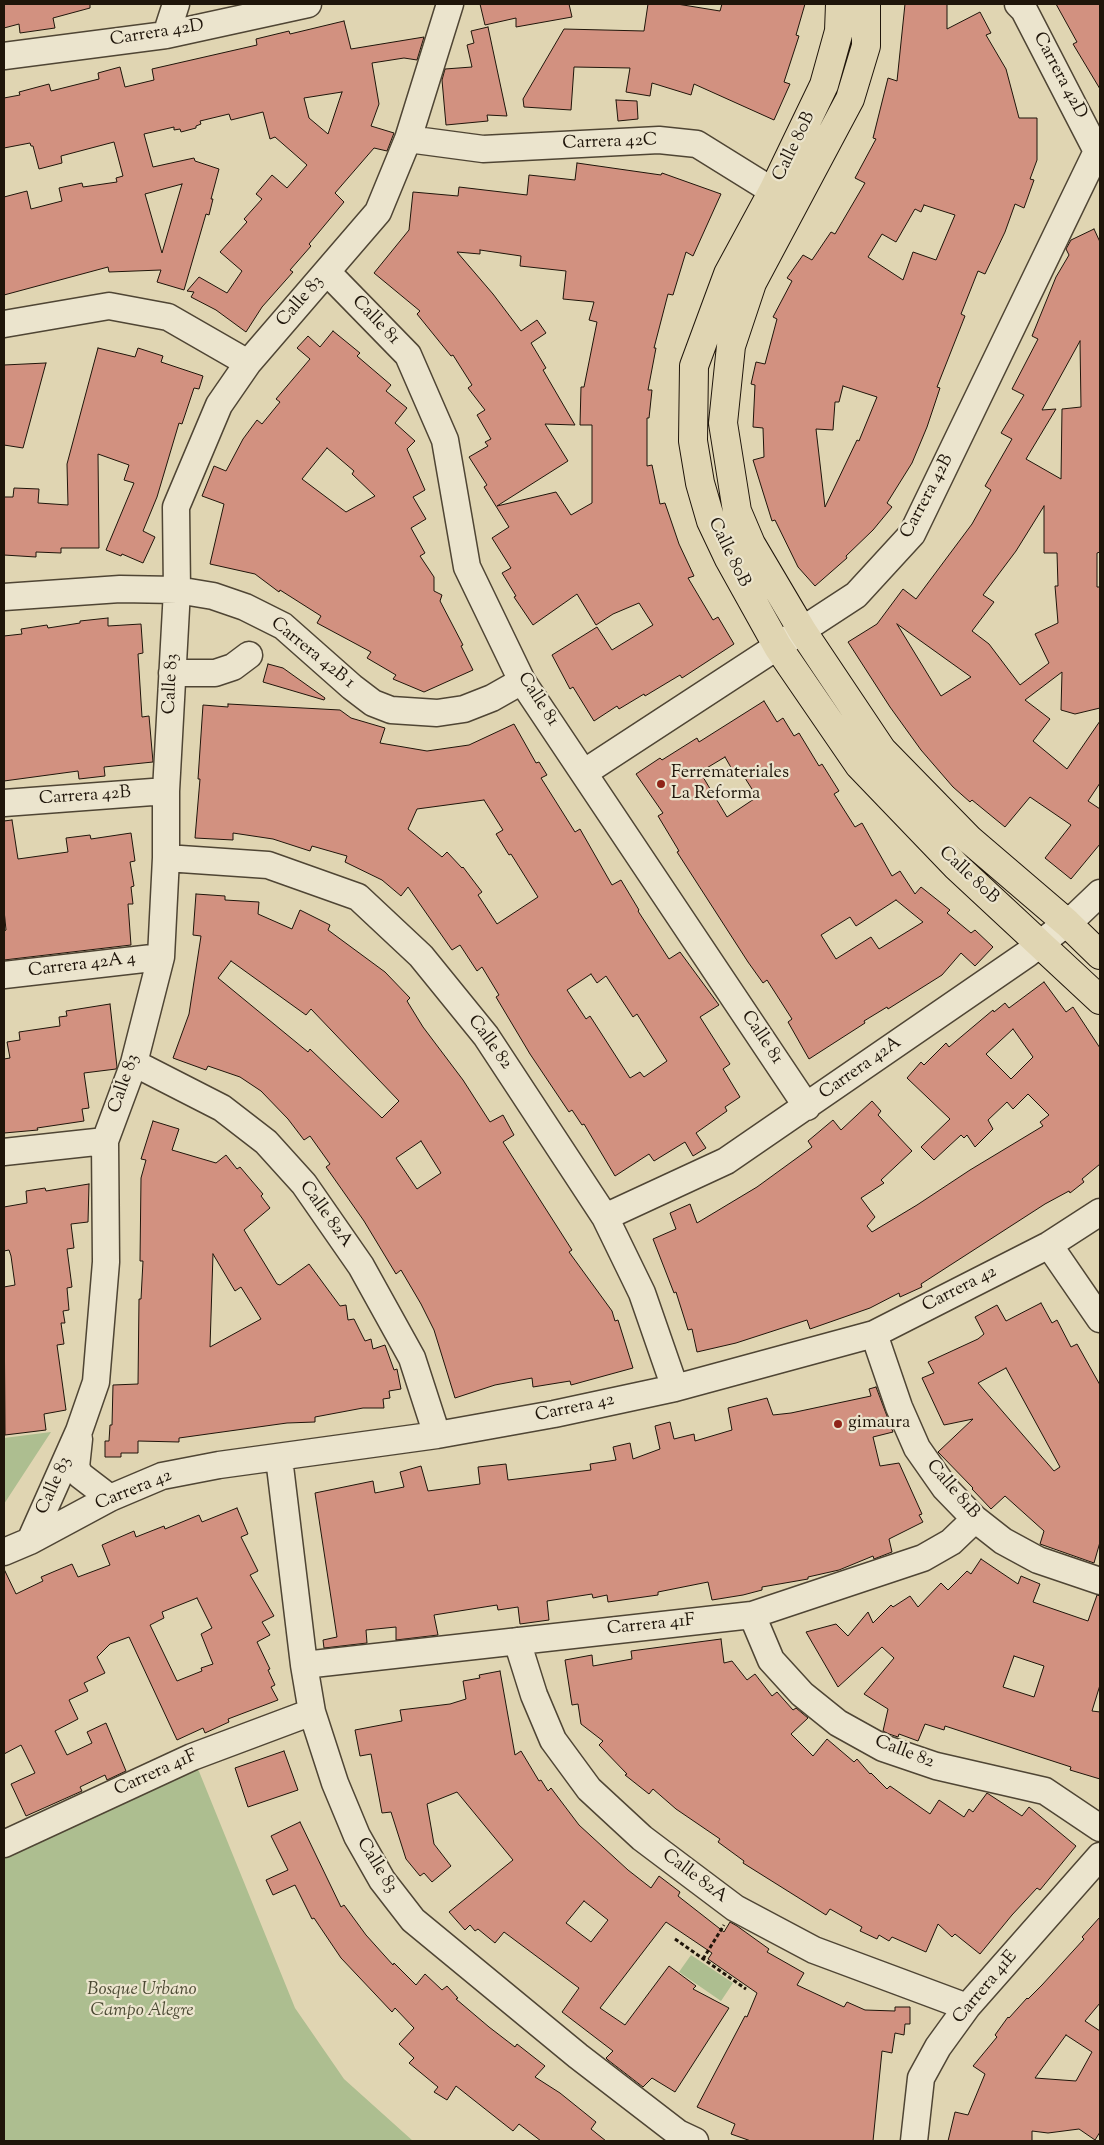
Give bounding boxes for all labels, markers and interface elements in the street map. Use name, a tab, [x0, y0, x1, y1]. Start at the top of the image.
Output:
street label: Carrera 42D	[108, 16, 206, 52]
street label: Carrera 42D	[1027, 29, 1091, 123]
street label: Calle 80B	[769, 109, 821, 185]
street label: Carrera 42C	[562, 131, 658, 155]
street label: Calle 83	[273, 272, 329, 332]
street label: Calle 81	[346, 292, 404, 350]
street label: Carrera 42B	[897, 451, 959, 543]
street label: Calle 80B	[702, 515, 754, 591]
street label: Carrera 42B 1	[266, 614, 358, 694]
street label: Calle 83	[160, 653, 184, 715]
street label: Calle 81	[512, 669, 562, 731]
place label: Ferremateriales La Reforma	[671, 763, 789, 806]
marker: Ferremateriales La Reforma	[655, 778, 667, 790]
street label: Carrera 42B	[38, 783, 132, 811]
street label: Calle 80B	[933, 843, 1003, 909]
street label: Carrera 42A 4	[27, 949, 137, 983]
street label: Calle 81	[735, 1007, 787, 1069]
street label: Calle 82	[462, 1012, 516, 1074]
street label: Carrera 42A	[816, 1033, 906, 1105]
street label: Calle 83	[105, 1052, 145, 1116]
street label: Calle 82A	[294, 1178, 356, 1252]
street label: Carrera 42	[919, 1262, 1001, 1318]
street label: Carrera 42	[533, 1390, 617, 1428]
place label: gimaura	[848, 1413, 910, 1435]
marker: gimaura	[832, 1418, 844, 1430]
street label: Calle 83	[33, 1454, 77, 1518]
street label: Calle 81B	[921, 1456, 983, 1524]
street label: Carrera 42	[93, 1466, 175, 1516]
street label: Carrera 41F	[606, 1611, 696, 1641]
street label: Calle 82	[871, 1732, 937, 1774]
street label: Carrera 41F	[111, 1746, 201, 1802]
street label: Calle 83	[351, 1834, 401, 1898]
street label: Calle 82A	[657, 1845, 731, 1909]
street label: Carrera 41E	[949, 1947, 1023, 2029]
park label: Bosque Urbano Campo Alegre	[87, 1980, 197, 2022]

